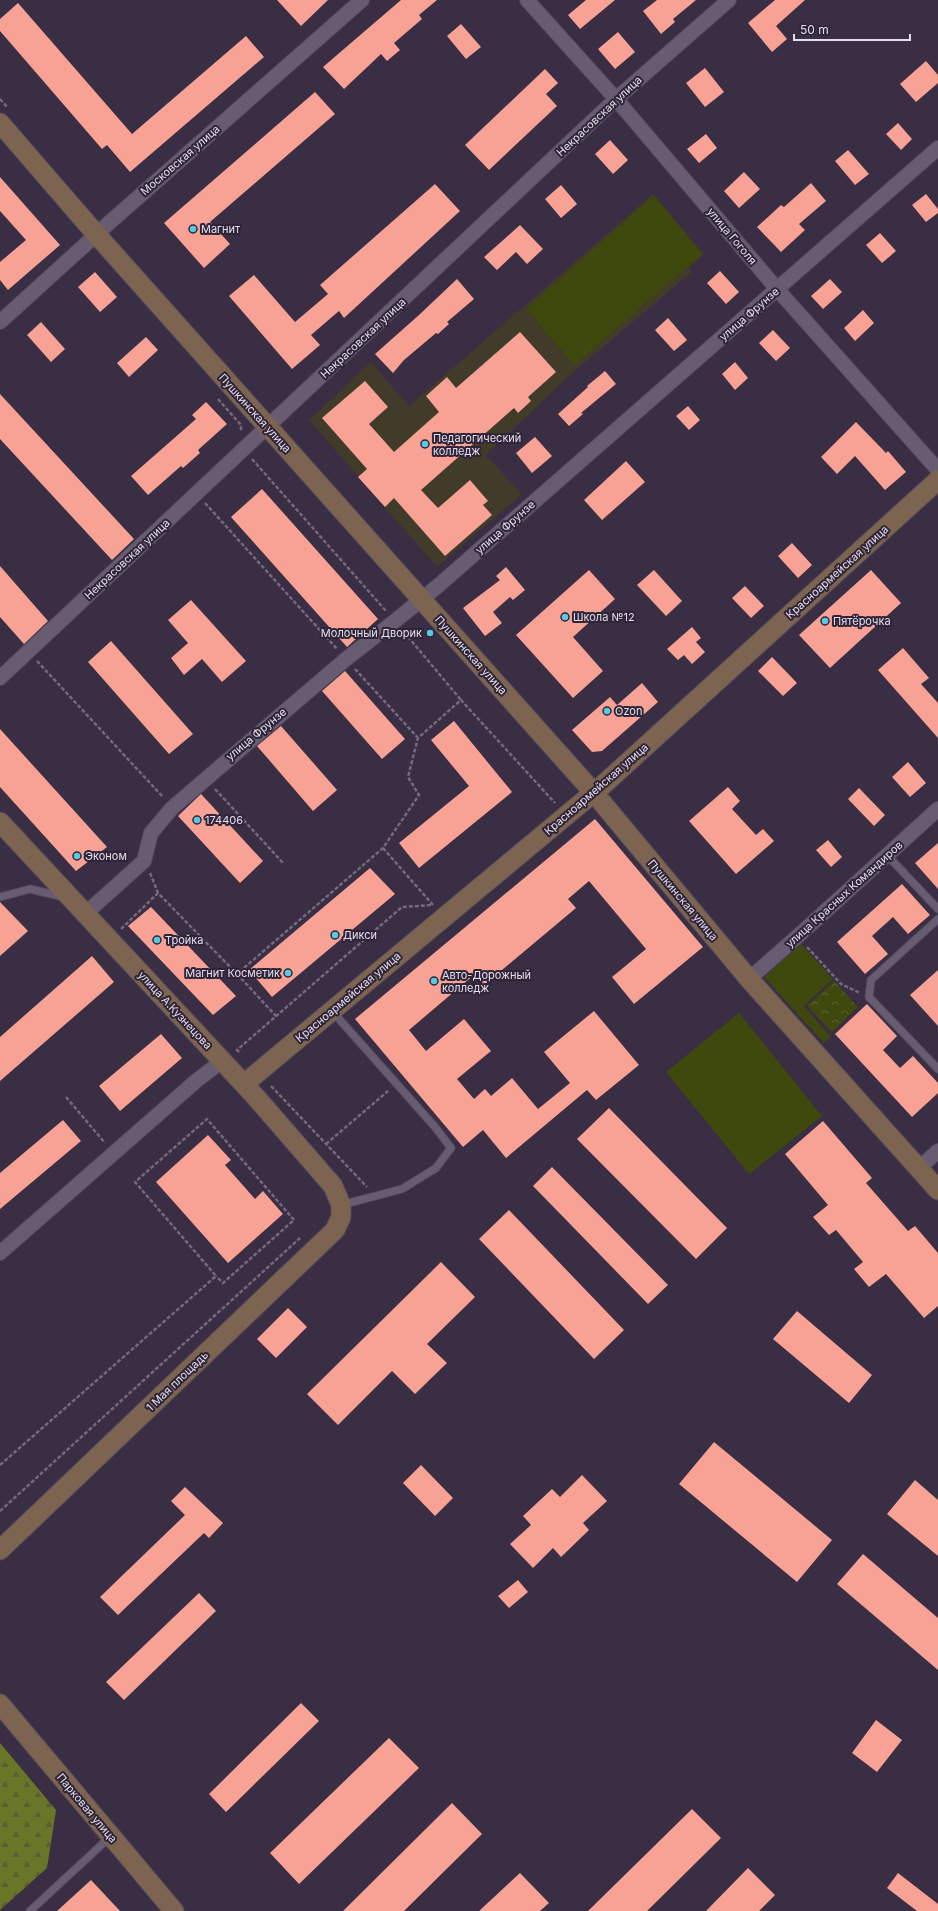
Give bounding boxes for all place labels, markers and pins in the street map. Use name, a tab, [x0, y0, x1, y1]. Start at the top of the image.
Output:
place label: Магнит	[201, 222, 241, 236]
marker: Магнит	[188, 224, 198, 234]
place label: Педагогический колледж	[433, 431, 521, 458]
marker: Педагогический колледж	[420, 439, 430, 449]
place label: Школа №12	[573, 610, 635, 624]
marker: Школа №12	[560, 612, 570, 622]
place label: Пятёрочка	[833, 614, 891, 628]
marker: Пятёрочка	[820, 616, 830, 626]
place label: Молочный Дворик	[321, 626, 422, 640]
marker: Молочный Дворик	[425, 628, 435, 638]
place label: Ozon	[615, 704, 642, 718]
marker: Ozon	[602, 706, 612, 716]
place label: 174406	[205, 813, 243, 827]
marker: 174406	[192, 815, 202, 825]
place label: Эконом	[85, 849, 127, 863]
marker: Эконом	[72, 851, 82, 861]
place label: Дикси	[343, 928, 377, 942]
marker: Дикси	[330, 930, 340, 940]
place label: Тройка	[165, 933, 203, 947]
marker: Тройка	[152, 935, 162, 945]
place label: Магнит Косметик	[185, 966, 280, 980]
marker: Магнит Косметик	[283, 968, 293, 978]
place label: Авто-Дорожный колледж	[442, 968, 531, 995]
marker: Авто-Дорожный колледж	[429, 976, 439, 986]

